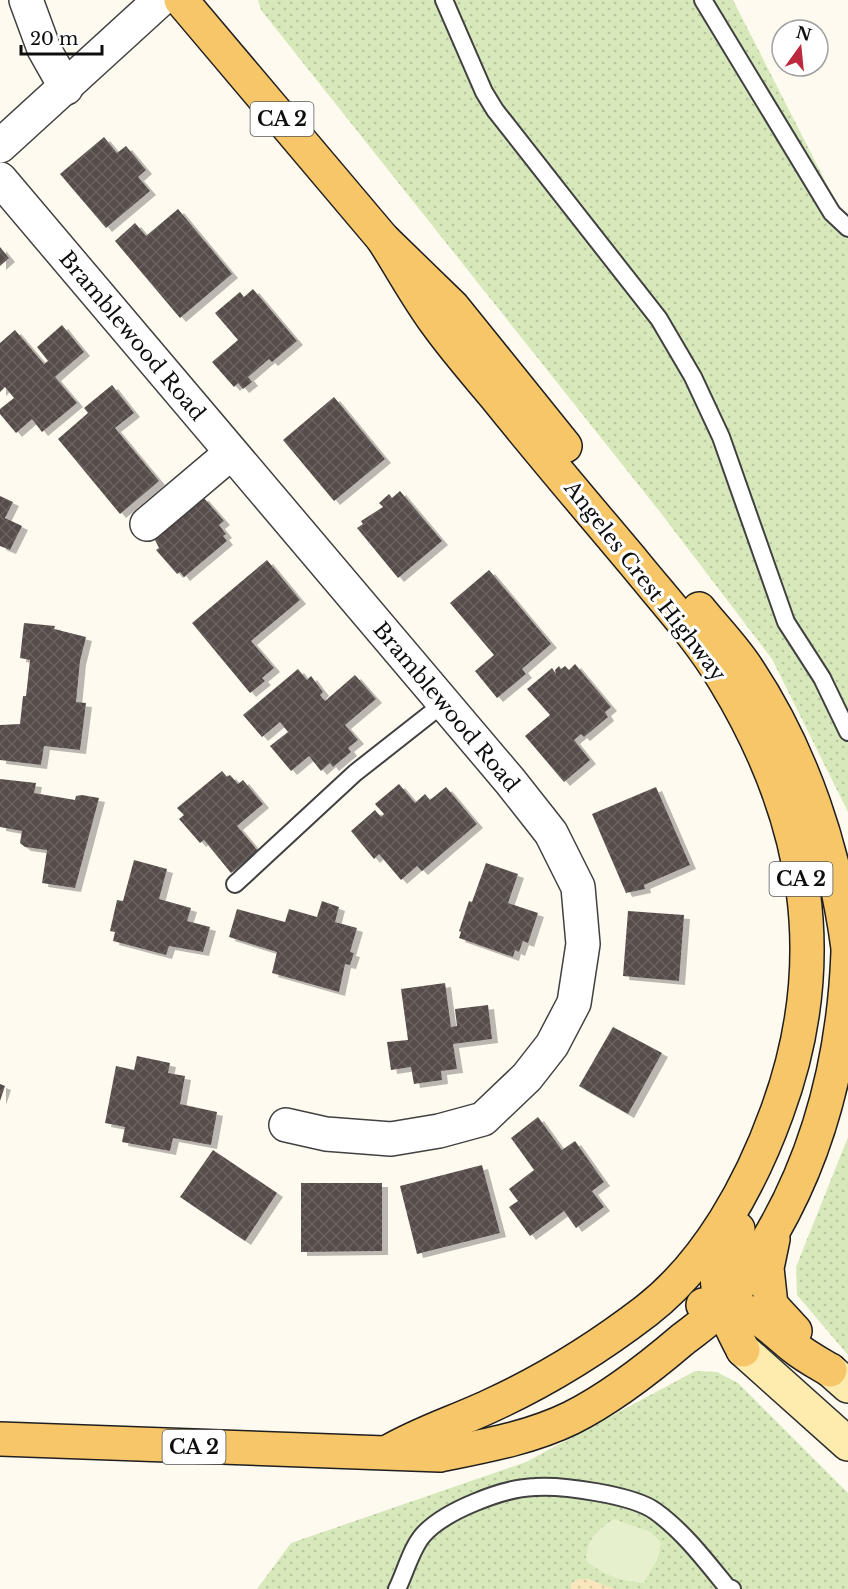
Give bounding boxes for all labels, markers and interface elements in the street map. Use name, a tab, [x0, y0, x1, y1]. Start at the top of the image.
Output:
scale bar	[21, 18, 102, 56]
north arrow	[770, 18, 830, 78]
text: N	[794, 22, 814, 45]
text: 20 m	[30, 28, 78, 50]
road number: CA 2	[250, 102, 314, 136]
street label: Bramblewood Road	[53, 246, 211, 426]
street label: Angeles Crest Highway	[558, 475, 732, 687]
street label: Bramblewood Road	[367, 617, 525, 797]
road number: CA 2	[770, 862, 832, 896]
road number: CA 2	[162, 1430, 226, 1464]

